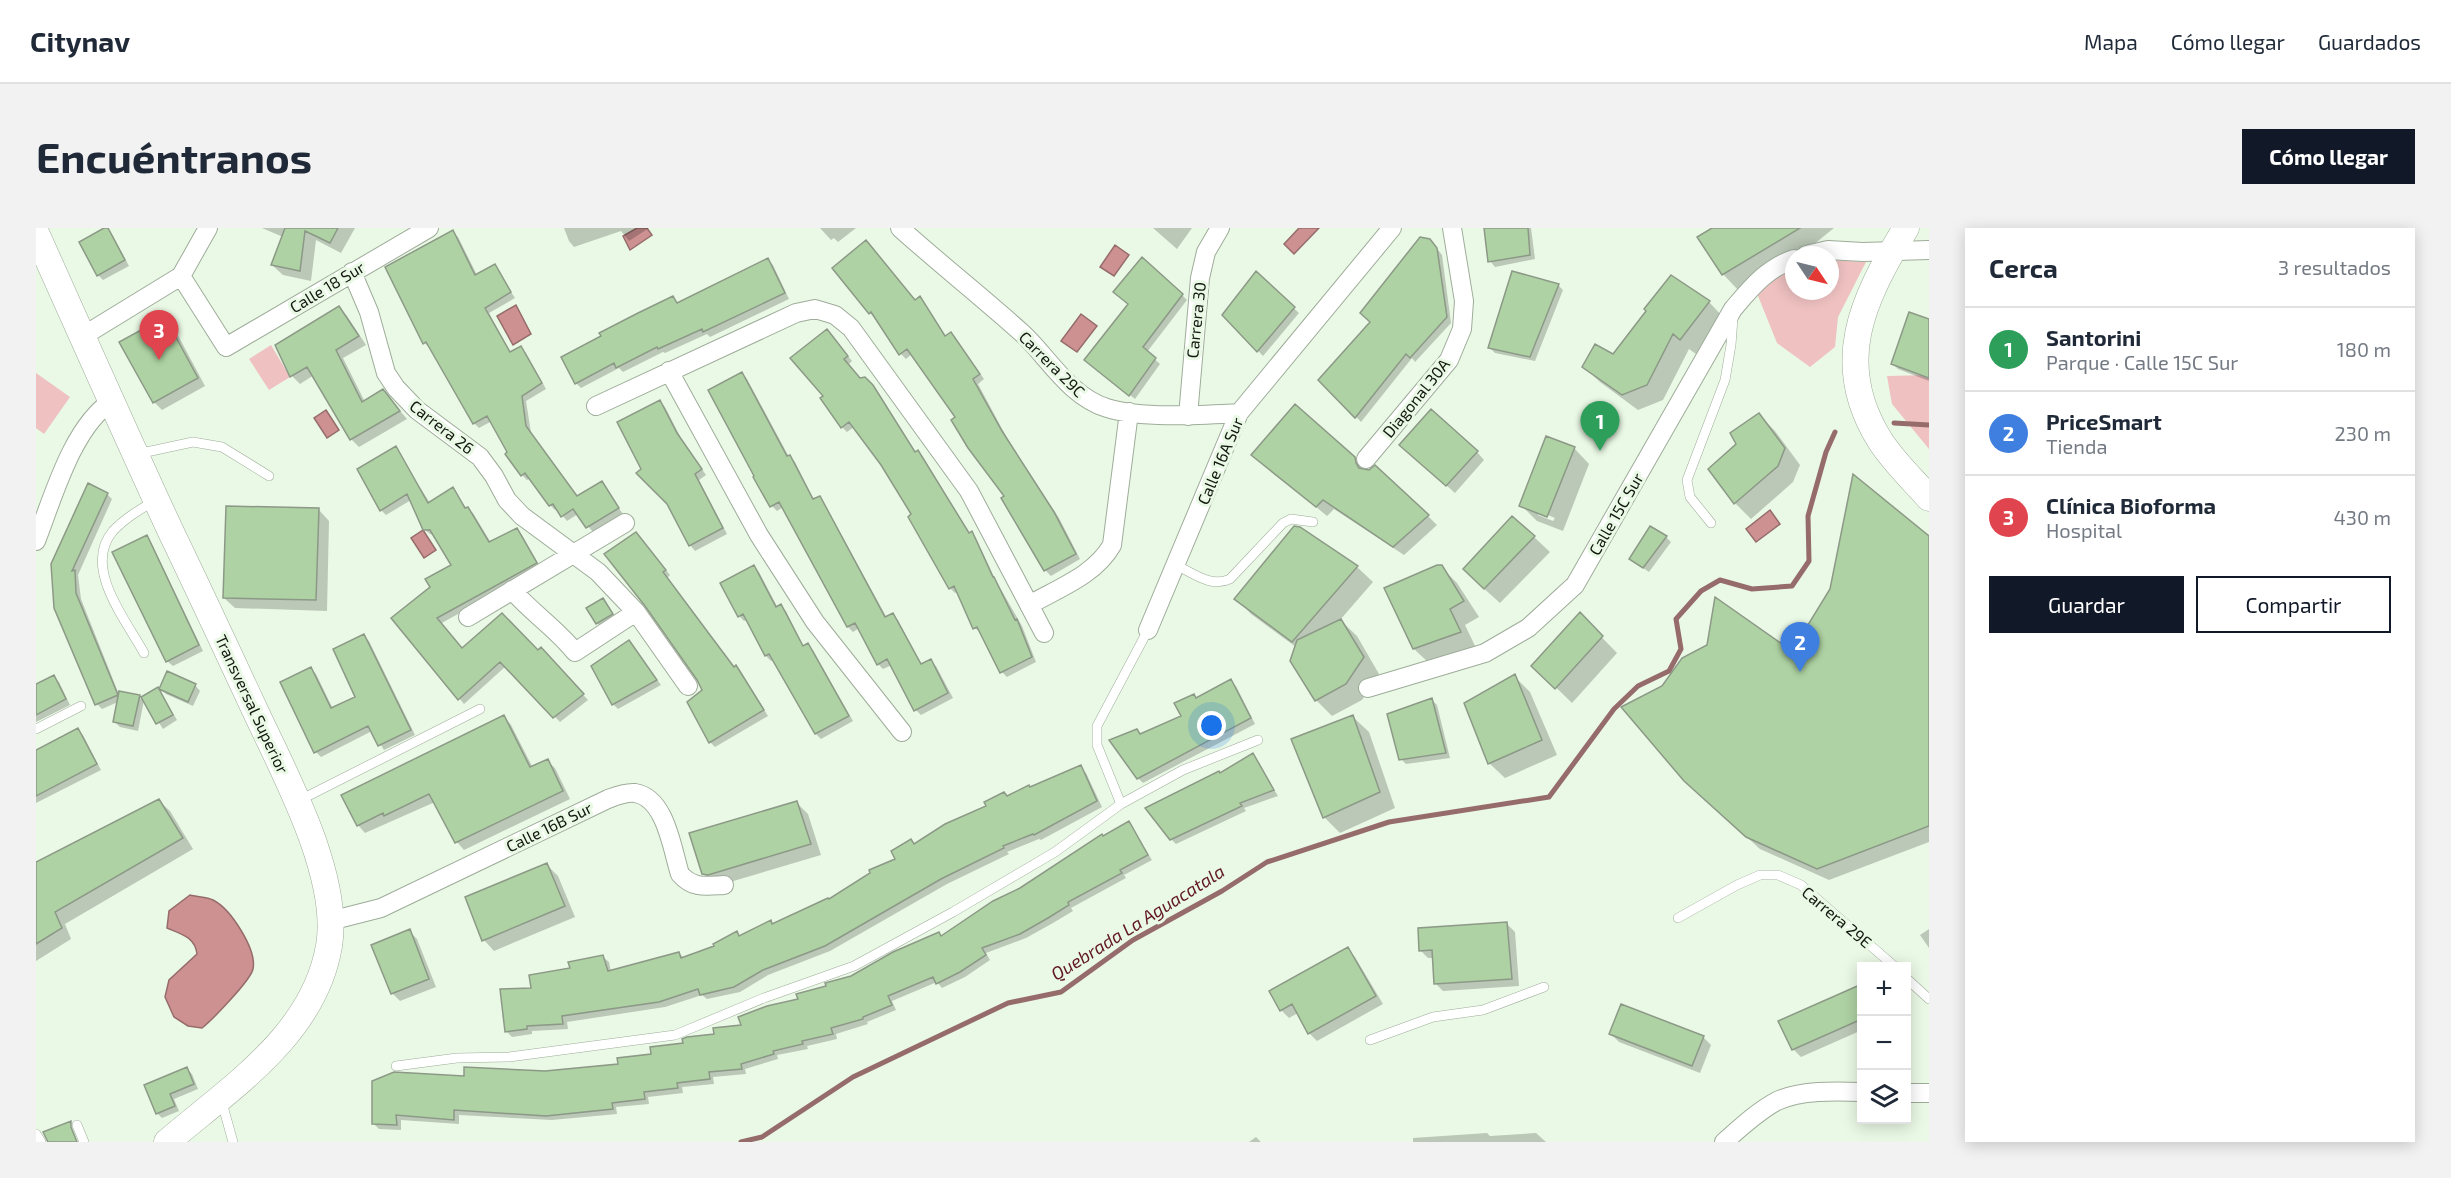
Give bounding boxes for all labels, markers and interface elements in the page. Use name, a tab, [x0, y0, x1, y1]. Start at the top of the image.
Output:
text: Citynav	[30, 24, 130, 58]
text: Mapa	[2084, 29, 2138, 54]
text: Cómo llegar	[2171, 29, 2285, 54]
text: Guardados	[2318, 29, 2421, 54]
button: Cómo llegar	[2242, 129, 2415, 184]
text: Encuéntranos	[36, 131, 312, 181]
north arrow	[1785, 246, 1839, 300]
text: Cerca	[1989, 252, 2058, 283]
text: 3 resultados	[2278, 255, 2391, 279]
street label: Calle 18 Sur	[286, 257, 368, 316]
street label: Carrera 30	[1182, 281, 1209, 359]
pin: 3	[140, 310, 178, 360]
text: Santorini	[2046, 324, 2141, 350]
street label: Carrera 29C	[1016, 327, 1089, 400]
text: 1	[2004, 337, 2013, 361]
text: 180 m	[2337, 337, 2391, 361]
text: Parque · Calle 15C Sur	[2046, 350, 2238, 374]
street label: Diagonal 30A	[1378, 354, 1453, 441]
street label: Carrera 26	[406, 396, 478, 458]
pin: 1	[1580, 402, 1620, 451]
text: PriceSmart	[2046, 408, 2162, 434]
street label: Calle 16A Sur	[1193, 414, 1247, 507]
text: 2	[2003, 421, 2014, 445]
text: 230 m	[2335, 421, 2391, 445]
text: Tienda	[2046, 434, 2107, 458]
street label: Calle 15C Sur	[1584, 469, 1647, 558]
text: Clínica Bioforma	[2046, 492, 2216, 518]
text: 3	[2003, 505, 2014, 529]
text: 430 m	[2334, 505, 2391, 529]
text: Hospital	[2046, 518, 2122, 542]
button: Guardar	[1989, 576, 2184, 633]
button: Compartir	[2196, 576, 2391, 633]
pin: 2	[1780, 622, 1820, 672]
street label: Transversal Superior	[212, 632, 293, 777]
your location	[1197, 711, 1226, 740]
street label: Calle 16B Sur	[503, 797, 595, 855]
water label: Quebrada La Aguacatala	[1047, 860, 1228, 985]
street label: Carrera 29E	[1799, 882, 1876, 951]
map controls	[1857, 962, 1911, 1124]
button: +	[1857, 962, 1911, 1016]
button: −	[1857, 1016, 1911, 1070]
button: layers	[1857, 1070, 1911, 1124]

